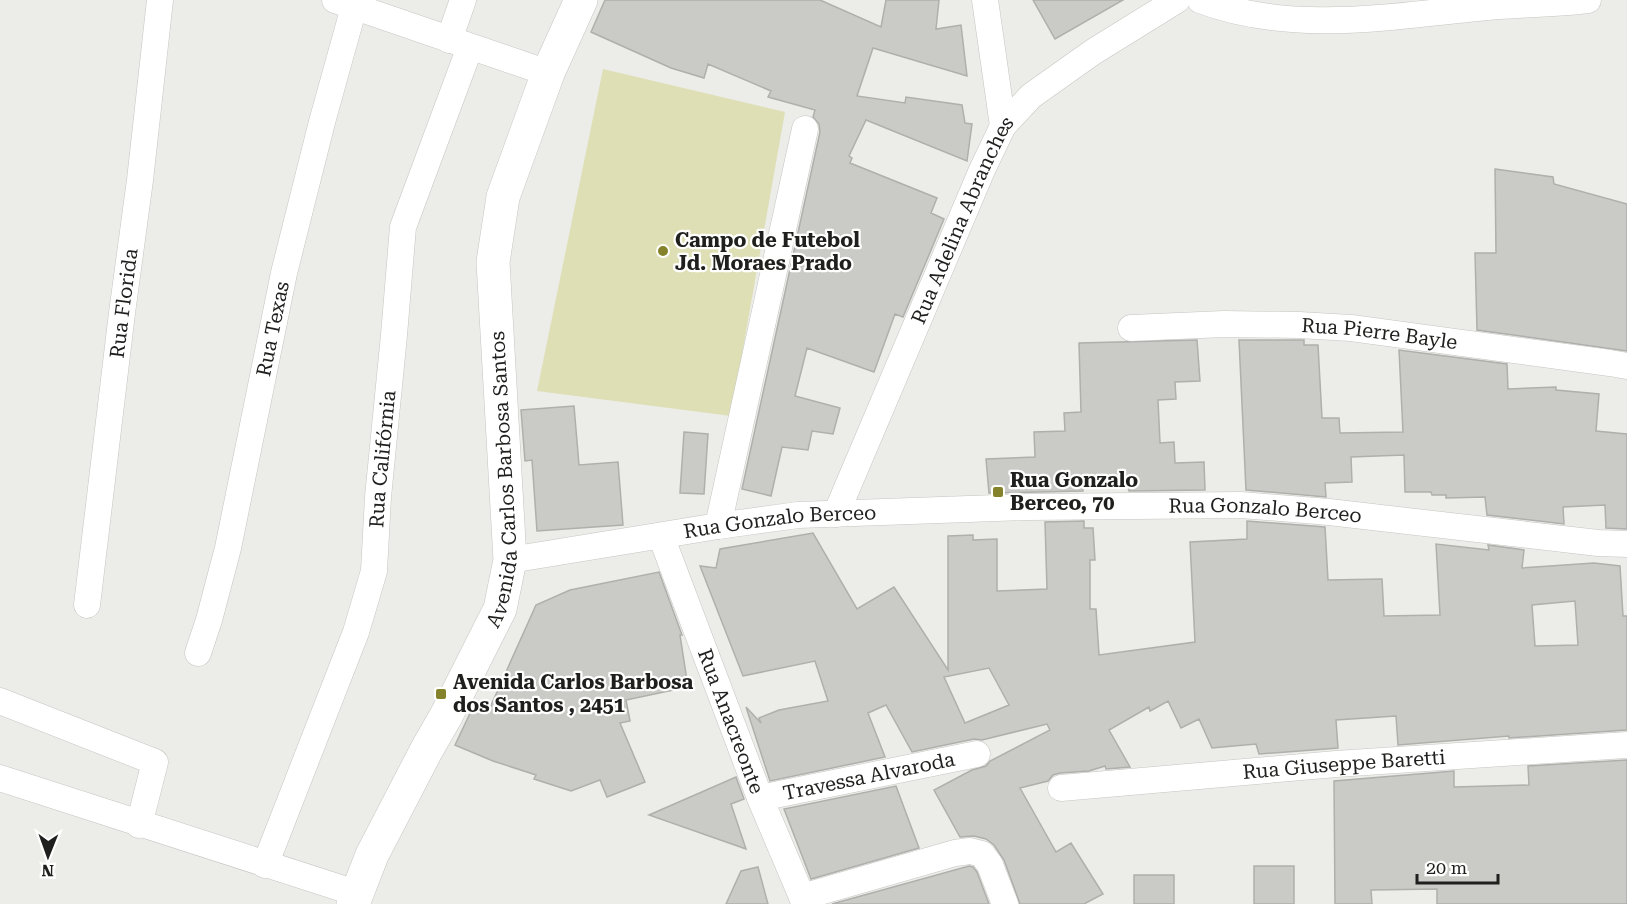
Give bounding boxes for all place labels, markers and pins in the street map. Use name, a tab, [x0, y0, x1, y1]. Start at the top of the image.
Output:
place label: Campo de Futebol Jd. Moraes Prado	[675, 228, 860, 275]
marker: Campo de Futebol Jd. Moraes Prado	[656, 244, 670, 258]
place label: Rua Gonzalo Berceo, 70	[1010, 468, 1138, 515]
marker: Rua Gonzalo Berceo, 70	[991, 485, 1005, 499]
place label: Avenida Carlos Barbosa dos Santos , 2451	[453, 670, 693, 717]
marker: Avenida Carlos Barbosa dos Santos , 2451	[434, 687, 448, 701]

